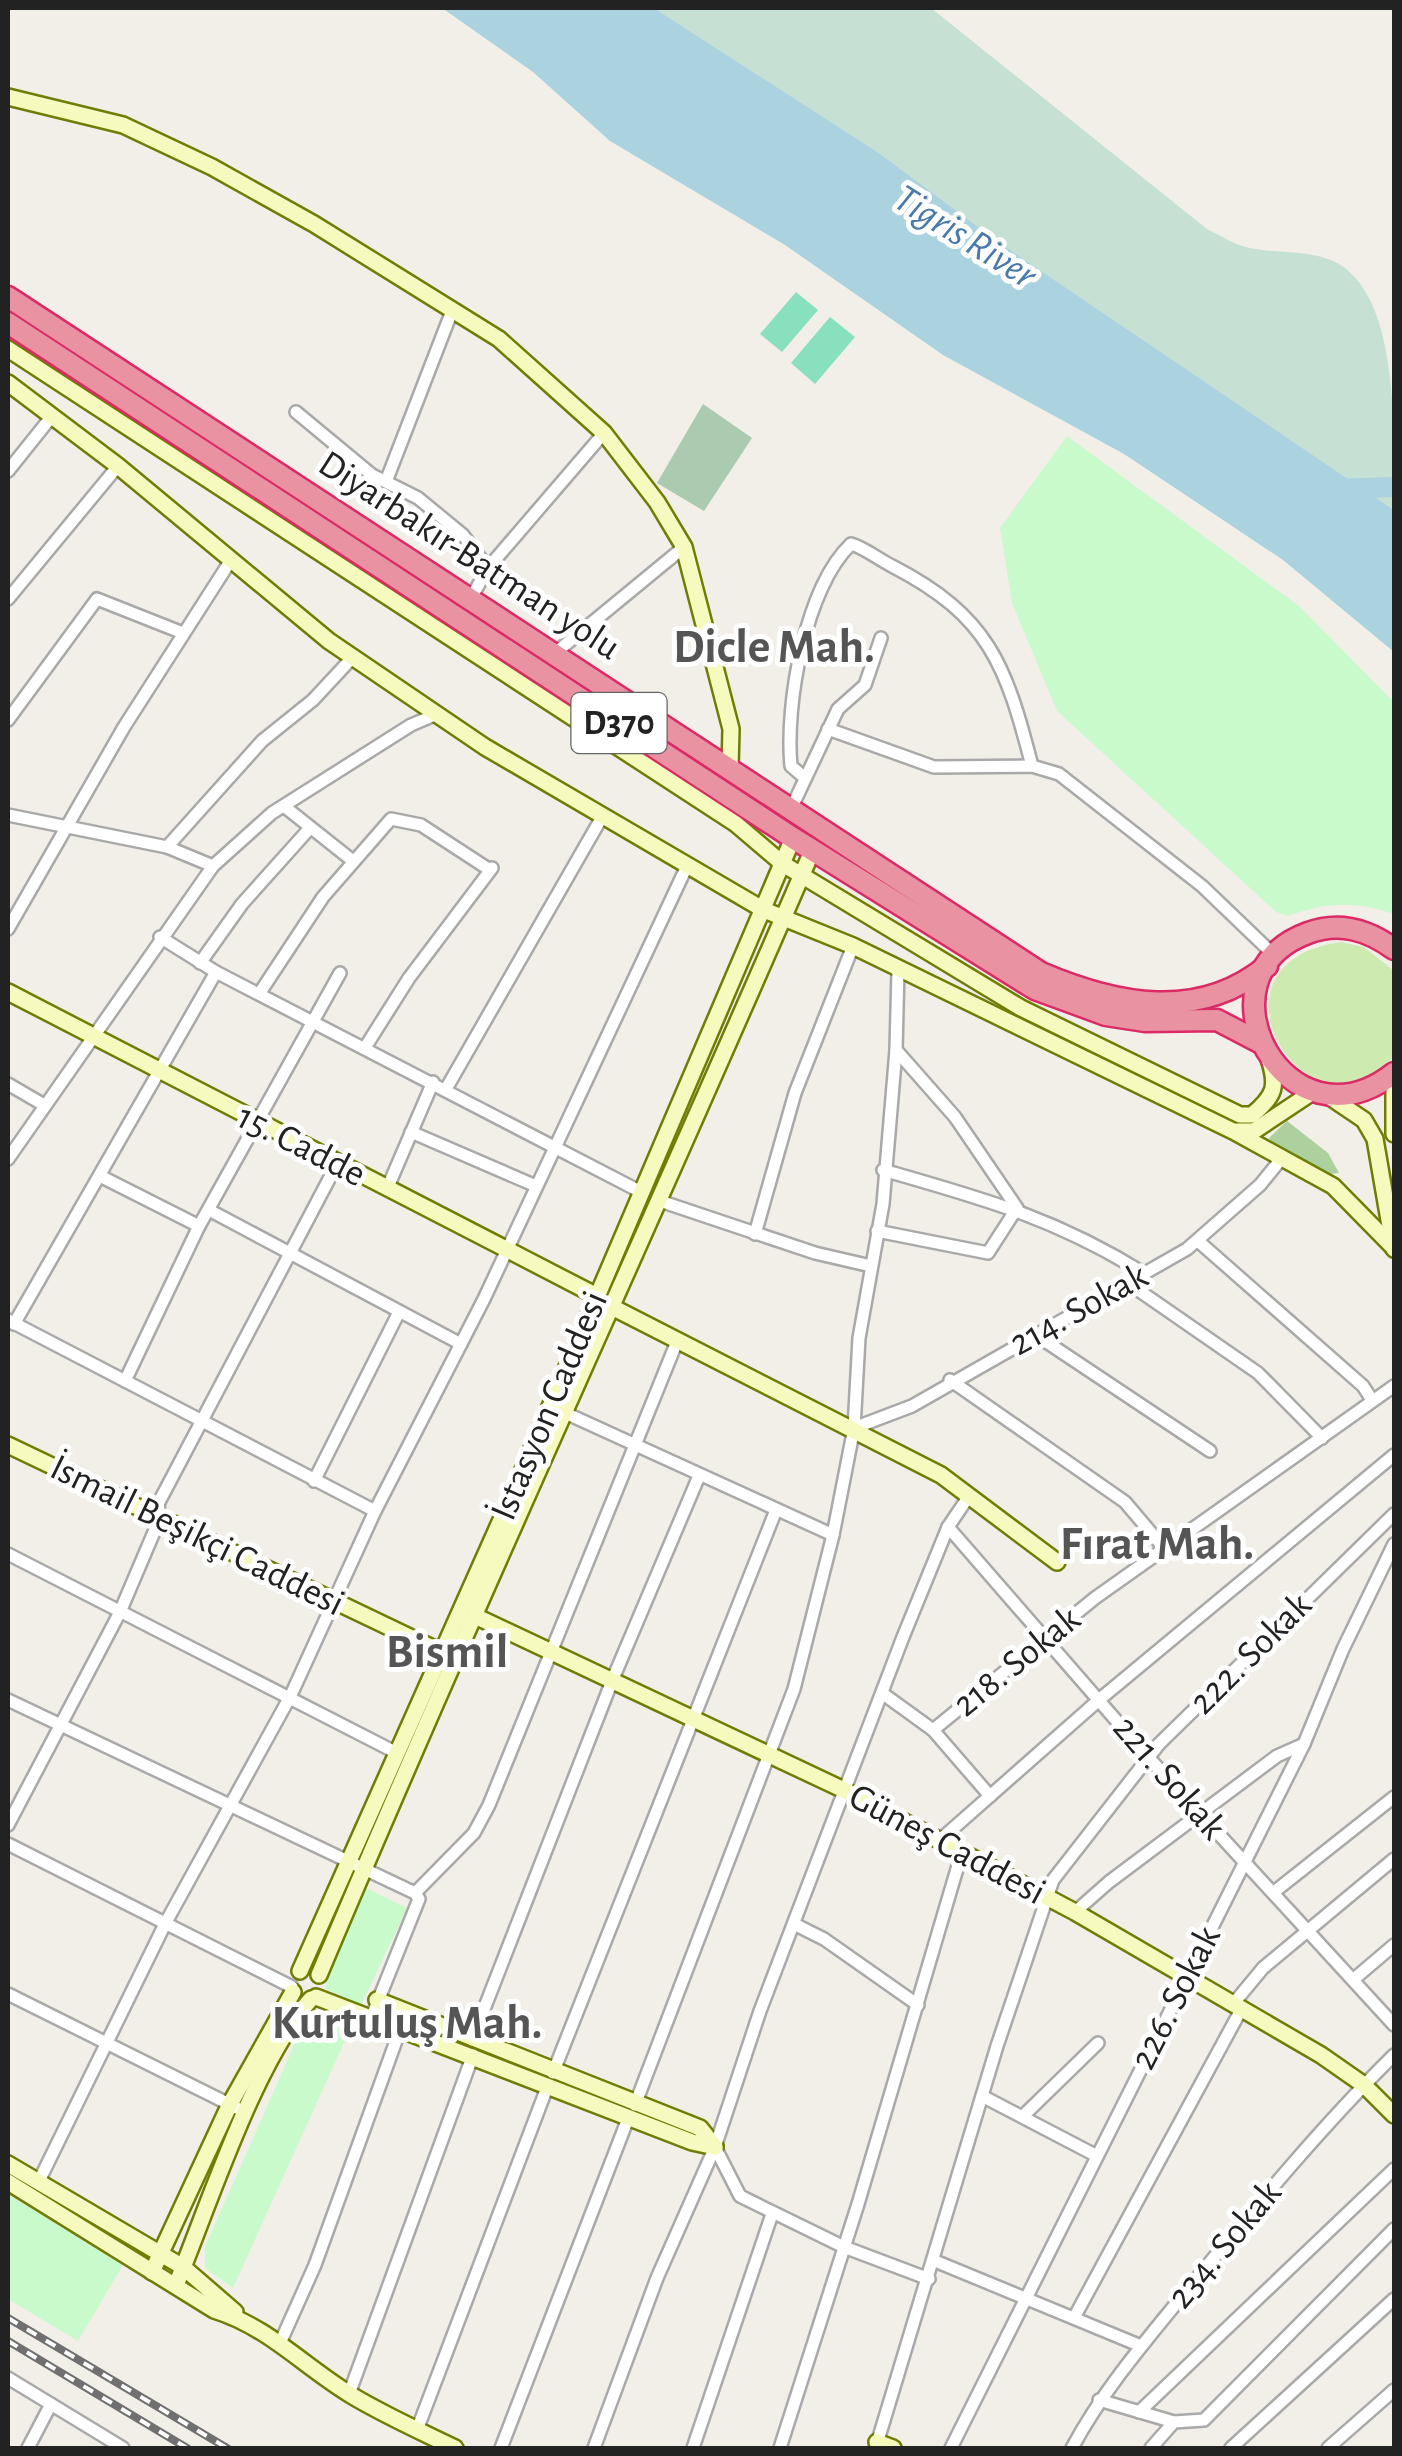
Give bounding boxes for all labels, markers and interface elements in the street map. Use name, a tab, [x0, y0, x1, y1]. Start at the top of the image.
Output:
water label: Tigris River	[887, 178, 1044, 297]
street label: Diyarbakır-Batman yolu	[312, 445, 626, 667]
district label: Dicle Mah.	[673, 624, 875, 672]
road number: D370	[572, 693, 666, 753]
street label: 15. Cadde	[231, 1098, 371, 1194]
street label: 214. Sokak	[1004, 1256, 1155, 1363]
street label: İstasyon Caddesi	[482, 1285, 615, 1526]
street label: İsmail Beşikçi Caddesi	[44, 1446, 351, 1624]
district label: Fırat Mah.	[1060, 1521, 1254, 1569]
street label: 222. Sokak	[1183, 1586, 1319, 1722]
street label: 218. Sokak	[947, 1599, 1088, 1724]
district label: Bismil	[386, 1629, 508, 1677]
street label: 221. Sokak	[1105, 1709, 1233, 1848]
street label: Güneş Caddesi	[843, 1778, 1051, 1912]
street label: 226. Sokak	[1124, 1920, 1228, 2076]
district label: Kurtuluş Mah.	[271, 2000, 543, 2048]
street label: 234. Sokak	[1161, 2173, 1289, 2316]

